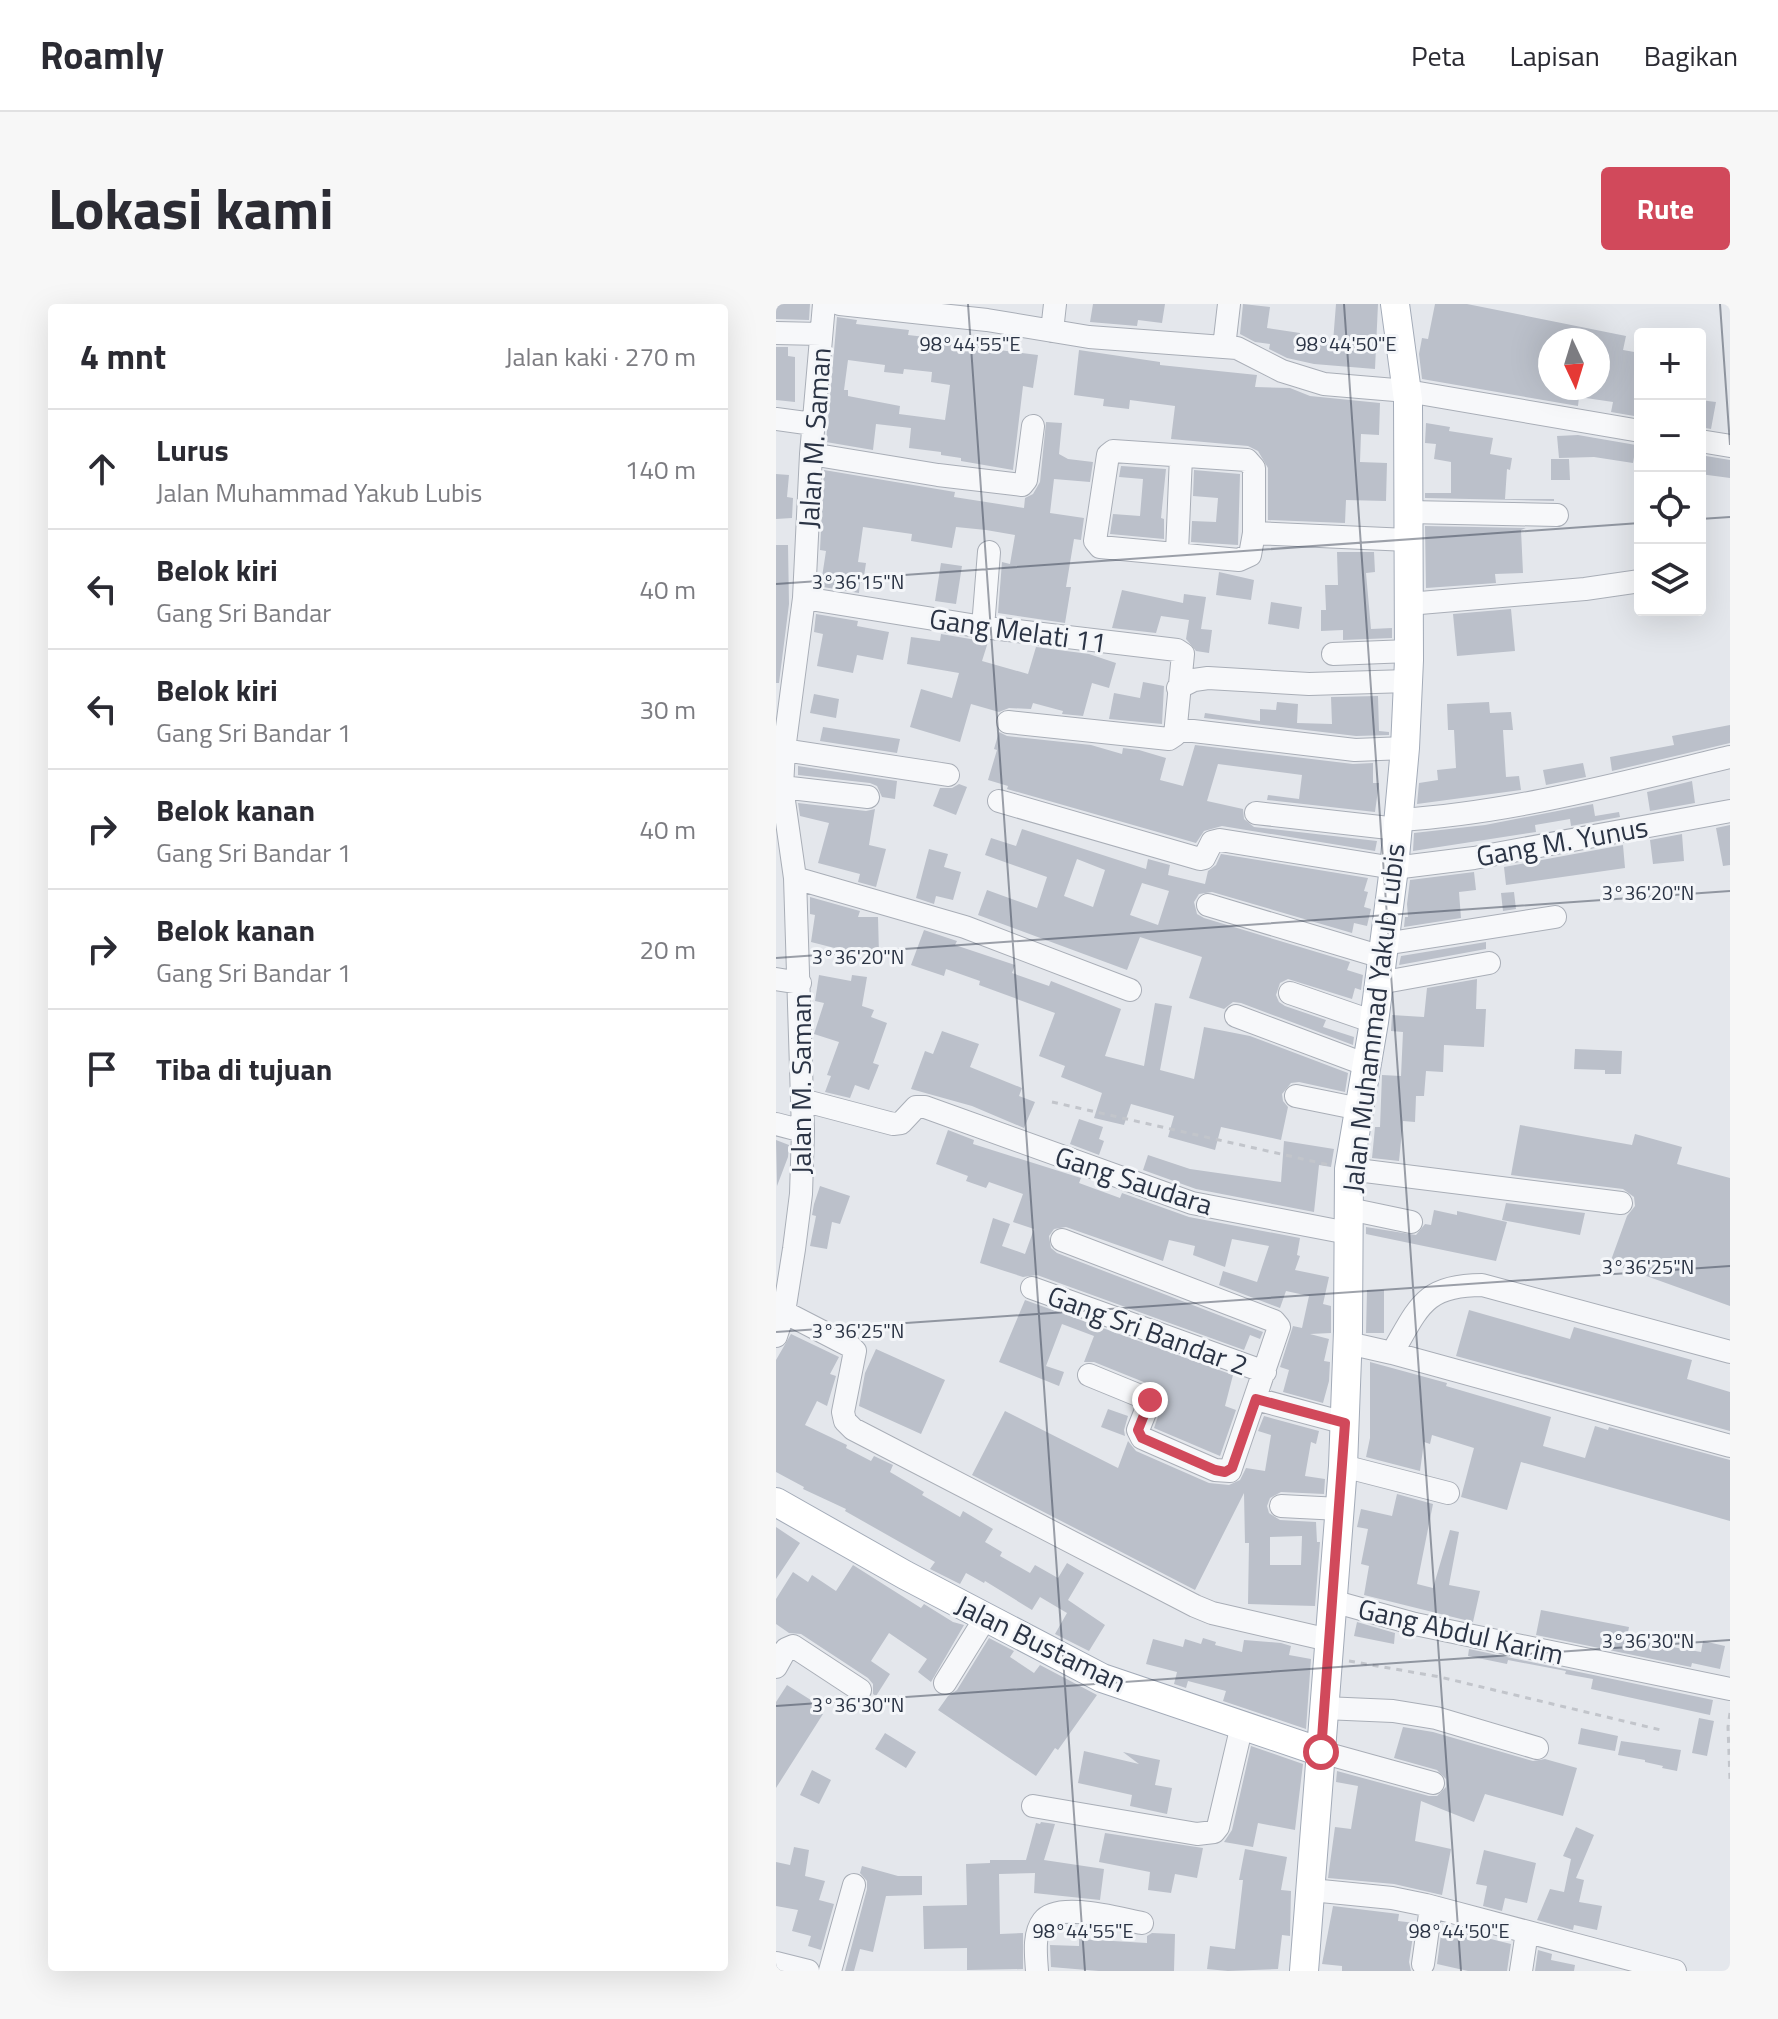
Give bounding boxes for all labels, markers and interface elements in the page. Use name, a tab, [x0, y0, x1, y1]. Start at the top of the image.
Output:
text: Roamly	[40, 26, 164, 84]
text: Peta	[1411, 34, 1465, 77]
text: Lapisan	[1509, 34, 1600, 77]
text: Bagikan	[1644, 34, 1738, 77]
text: Lokasi kami	[48, 166, 334, 251]
button: Rute	[1601, 167, 1730, 250]
text: 98°44'55"E	[919, 328, 1021, 359]
text: 98°44'50"E	[1295, 328, 1397, 359]
north arrow	[1538, 328, 1610, 400]
map controls	[1634, 328, 1706, 616]
button: +	[1634, 328, 1706, 400]
text: 4 mnt	[80, 330, 166, 382]
text: Jalan kaki · 270 m	[505, 337, 696, 376]
street label: Jalan M. Saman	[786, 346, 842, 530]
button: −	[1634, 400, 1706, 472]
text: Lurus	[156, 427, 229, 473]
icon: ahead	[80, 447, 124, 491]
text: 140 m	[625, 450, 696, 489]
button: locate	[1634, 472, 1706, 544]
text: Jalan Muhammad Yakub Lubis	[156, 473, 482, 512]
button: layers	[1634, 544, 1706, 616]
text: Belok kiri	[156, 547, 278, 593]
text: 3°36'15"N	[812, 566, 904, 597]
icon: left	[80, 567, 124, 611]
text: 40 m	[639, 570, 696, 609]
text: Gang Sri Bandar	[156, 593, 331, 632]
street label: Gang Melati 11	[927, 596, 1109, 664]
text: Belok kiri	[156, 667, 278, 713]
icon: left	[80, 687, 124, 731]
text: 30 m	[639, 690, 696, 729]
text: Gang Sri Bandar 1	[156, 713, 352, 752]
text: Belok kanan	[156, 787, 315, 833]
street label: Gang M. Yunus	[1473, 805, 1651, 877]
icon: right	[80, 807, 124, 851]
text: 40 m	[639, 810, 696, 849]
text: Gang Sri Bandar 1	[156, 833, 352, 872]
street label: Jalan Muhammad Yakub Lubis	[1330, 841, 1416, 1195]
text: 3°36'20"N	[1602, 877, 1694, 908]
text: Belok kanan	[156, 907, 315, 953]
icon: right	[80, 927, 124, 971]
text: 20 m	[639, 930, 696, 969]
text: 3°36'20"N	[812, 941, 904, 972]
text: Gang Sri Bandar 1	[156, 953, 352, 992]
street label: Jalan M. Saman	[779, 993, 822, 1175]
text: Tiba di tujuan	[156, 1046, 332, 1092]
icon: arrive	[80, 1047, 124, 1091]
street label: Gang Saudara	[1050, 1134, 1218, 1226]
text: 3°36'25"N	[1602, 1251, 1694, 1282]
street label: Gang Sri Bandar 2	[1042, 1274, 1254, 1386]
text: 3°36'25"N	[812, 1315, 904, 1346]
route end	[1132, 1382, 1168, 1418]
street label: Jalan Bustaman	[948, 1583, 1134, 1703]
street label: Gang Abdul Karim	[1354, 1586, 1568, 1676]
text: 3°36'30"N	[1602, 1625, 1694, 1656]
text: 3°36'30"N	[812, 1689, 904, 1720]
route start	[1303, 1734, 1339, 1770]
text: 98°44'55"E	[1032, 1915, 1134, 1946]
text: 98°44'50"E	[1408, 1915, 1510, 1946]

